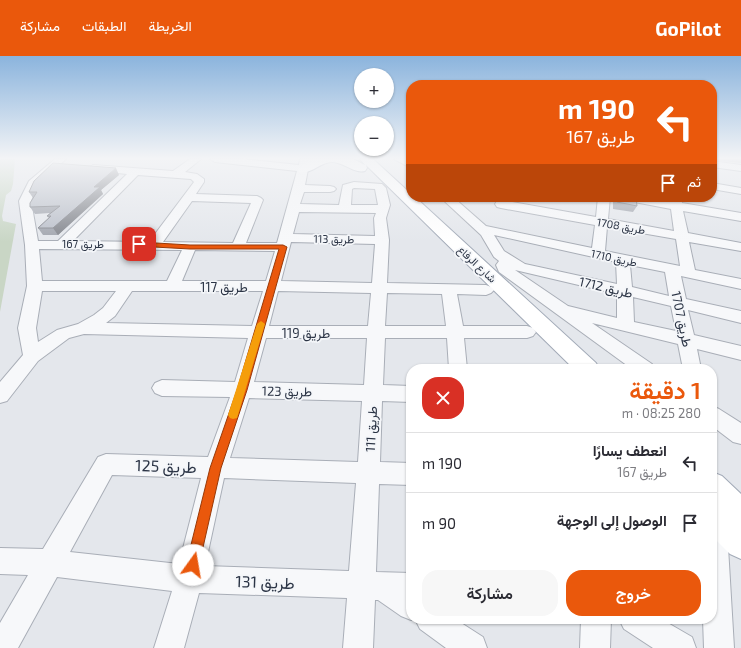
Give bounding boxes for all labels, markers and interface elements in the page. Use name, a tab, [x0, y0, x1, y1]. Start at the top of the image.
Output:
text: مشاركة	[20, 17, 60, 34]
text: الطبقات	[82, 17, 126, 34]
text: الخريطة	[148, 17, 192, 34]
text: GoPilot	[655, 17, 721, 40]
map controls	[354, 68, 394, 156]
button: +	[354, 68, 394, 108]
text: 190 m	[558, 91, 635, 125]
icon: left	[649, 96, 701, 148]
button: −	[354, 116, 394, 156]
text: طريق 167	[566, 125, 635, 147]
icon: arrive	[657, 172, 679, 194]
text: ثم	[687, 172, 701, 190]
street label: طريق 1708	[596, 215, 646, 237]
pin	[122, 227, 156, 261]
street label: طريق 113	[314, 232, 354, 246]
icon: arrive	[128, 233, 150, 255]
street label: طريق 167	[62, 237, 104, 251]
street label: شارع الرفاع	[454, 243, 500, 286]
street label: طريق 1710	[590, 246, 638, 270]
street label: طريق 1712	[577, 273, 634, 302]
street label: طريق 117	[200, 279, 248, 296]
street label: طريق 1707	[667, 290, 696, 349]
street label: طريق 119	[282, 325, 330, 342]
text: 1 دقيقة	[629, 375, 701, 404]
button: close	[422, 377, 464, 419]
street label: طريق 123	[262, 383, 312, 400]
text: 280 m · 08:25	[622, 405, 701, 421]
street label: طريق 111	[362, 406, 381, 452]
text: انعطف يسارًا	[593, 441, 667, 459]
icon: left	[679, 452, 701, 474]
text: 190 m	[422, 454, 462, 472]
street label: طريق 125	[135, 455, 197, 478]
text: طريق 167	[617, 464, 667, 480]
text: الوصول إلى الوجهة	[557, 511, 667, 529]
icon: arrive	[679, 512, 701, 534]
text: 90 m	[422, 514, 456, 532]
position arrow	[172, 544, 214, 586]
button: مشاركة	[422, 570, 558, 616]
button: خروج	[566, 570, 701, 616]
street label: طريق 131	[235, 571, 295, 594]

